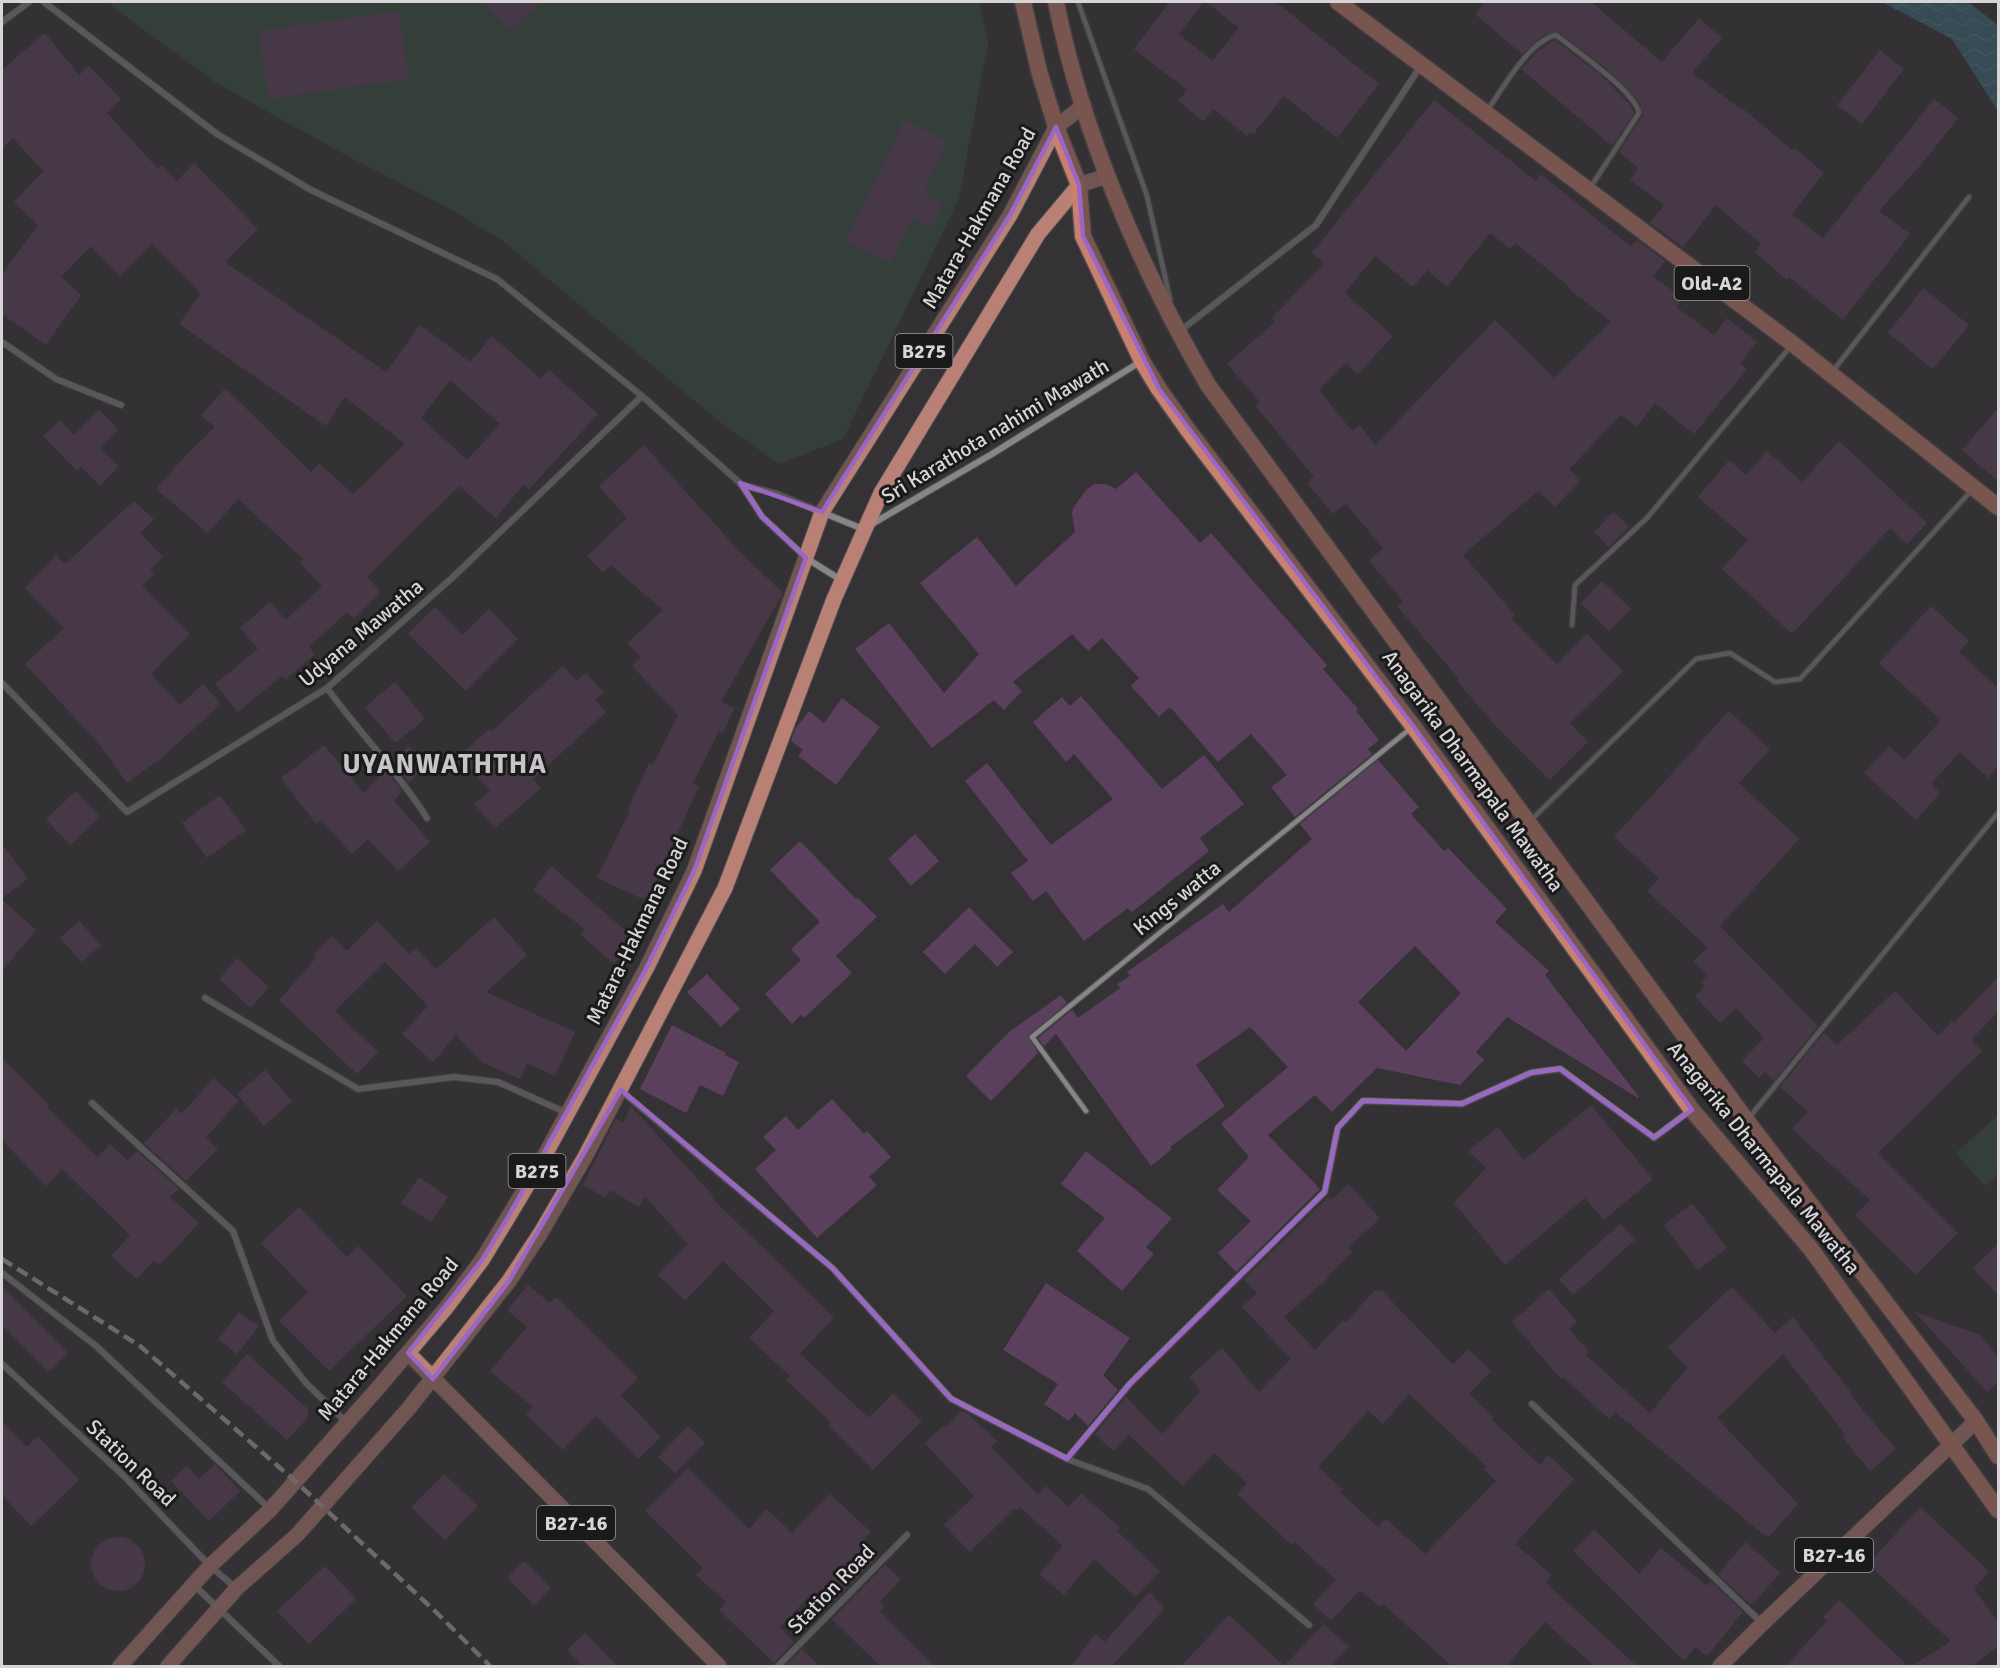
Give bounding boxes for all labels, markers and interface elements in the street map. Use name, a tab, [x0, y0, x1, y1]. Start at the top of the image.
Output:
street label: Matara-Hakmana Road	[916, 123, 1042, 313]
road number: Old-A2	[1674, 266, 1750, 300]
road number: B275	[896, 334, 952, 368]
street label: Sri Karathota nahimi Mawath	[876, 353, 1114, 509]
street label: Udyana Mawatha	[294, 573, 428, 693]
street label: Anagarika Dharmapala Mawatha	[1377, 645, 1569, 897]
district label: UYANWATHTHA	[342, 748, 548, 781]
street label: Matara-Hakmana Road	[580, 833, 694, 1029]
street label: Kings watta	[1128, 855, 1226, 941]
street label: Anagarika Dharmapala Mawatha	[1662, 1036, 1866, 1280]
road number: B275	[508, 1154, 566, 1188]
street label: Matara-Hakmana Road	[312, 1252, 464, 1426]
street label: Station Road	[81, 1414, 181, 1512]
road number: B27-16	[537, 1506, 615, 1540]
road number: B27-16	[1795, 1538, 1873, 1572]
street label: Station Road	[782, 1539, 880, 1639]

